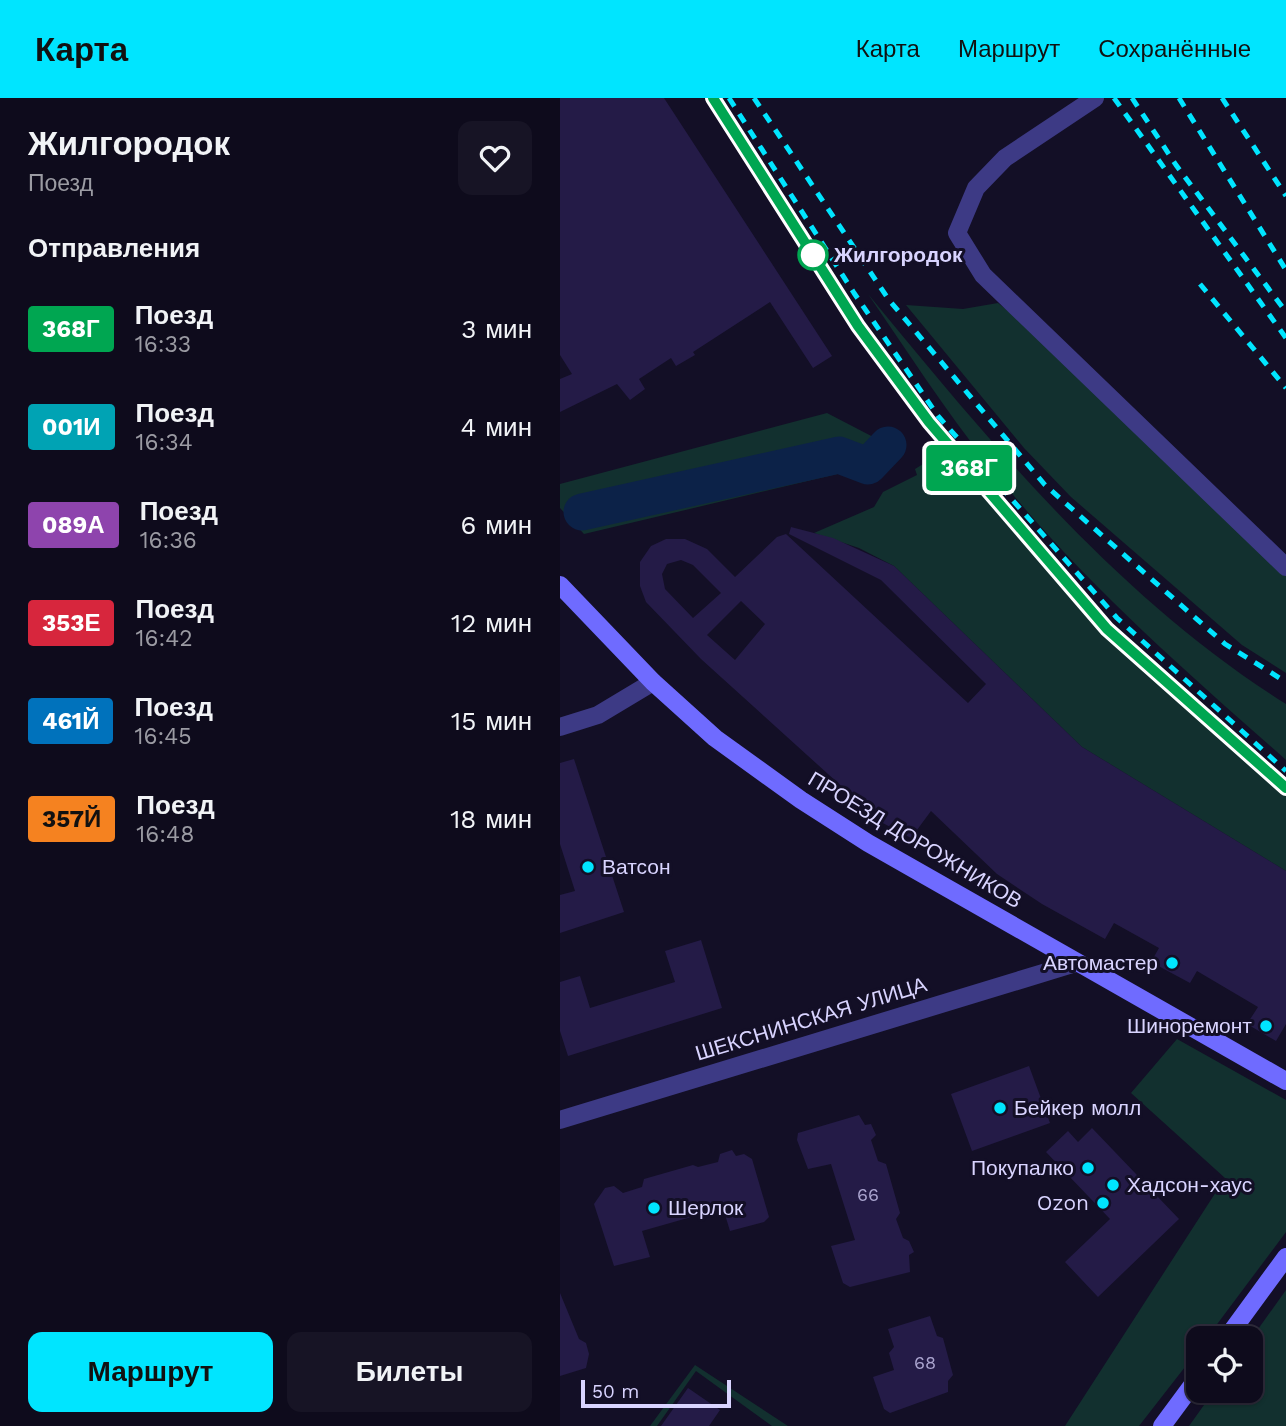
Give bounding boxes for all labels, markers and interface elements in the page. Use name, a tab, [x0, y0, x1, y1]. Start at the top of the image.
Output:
text: Карта	[35, 30, 128, 69]
text: Карта	[856, 35, 920, 63]
text: Маршрут	[958, 35, 1060, 63]
text: Сохранённые	[1098, 35, 1251, 63]
button: heart	[458, 121, 532, 195]
text: Жилгородок	[28, 124, 230, 163]
text: Поезд	[28, 170, 93, 197]
text: Отправления	[28, 233, 200, 263]
marker: Жилгородок	[798, 240, 828, 270]
place label: Жилгородок	[833, 242, 963, 267]
text: Поезд	[135, 300, 213, 330]
text: 3 мин	[461, 314, 532, 344]
text: 368Г	[42, 315, 100, 343]
text: 16:33	[135, 331, 191, 358]
text: Поезд	[136, 398, 214, 428]
text: 4 мин	[460, 412, 532, 442]
text: 001И	[42, 413, 101, 441]
text: 16:34	[136, 429, 193, 456]
line badge: 368Г	[920, 445, 1018, 491]
text: 368Г	[940, 454, 998, 482]
text: Поезд	[140, 496, 218, 526]
text: 6 мин	[461, 510, 532, 540]
text: 089А	[42, 511, 105, 539]
text: 16:36	[140, 527, 197, 554]
text: Поезд	[135, 594, 214, 624]
text: 12 мин	[451, 608, 532, 638]
text: 353Е	[42, 609, 100, 637]
text: 16:42	[135, 625, 193, 652]
text: Поезд	[134, 692, 213, 722]
text: 15 мин	[451, 706, 532, 736]
text: 461Й	[42, 707, 99, 735]
text: 16:45	[134, 723, 192, 750]
street label: ПРОЕЗД ДОРОЖНИКОВ	[804, 766, 1027, 913]
text: Поезд	[136, 790, 215, 820]
text: 18 мин	[450, 804, 532, 834]
text: 357Й	[42, 805, 101, 833]
text: 16:48	[136, 821, 194, 848]
place label: Ватсон	[602, 854, 671, 879]
marker: Ватсон	[580, 859, 596, 875]
place label: Автомастер	[1043, 950, 1158, 975]
marker: Автомастер	[1164, 955, 1180, 971]
street label: ШЕКСНИНСКАЯ УЛИЦА	[692, 971, 930, 1066]
place label: Шиноремонт	[1127, 1013, 1252, 1038]
marker: Шиноремонт	[1258, 1018, 1274, 1034]
place label: Бейкер молл	[1014, 1095, 1141, 1120]
marker: Бейкер молл	[992, 1100, 1008, 1116]
place label: Покупалко	[971, 1155, 1074, 1180]
marker: Покупалко	[1080, 1160, 1096, 1176]
place label: Хадсон-хаус	[1127, 1172, 1252, 1197]
marker: Хадсон-хаус	[1105, 1177, 1121, 1193]
house number: 66	[857, 1184, 879, 1205]
place label: Ozon	[1037, 1190, 1089, 1215]
place label: Шерлок	[668, 1195, 744, 1220]
marker: Ozon	[1095, 1195, 1111, 1211]
marker: Шерлок	[646, 1200, 662, 1216]
map controls	[1186, 1326, 1263, 1403]
button: locate	[1186, 1326, 1263, 1403]
button: Маршрут	[28, 1332, 273, 1412]
button: Билеты	[287, 1332, 532, 1412]
house number: 68	[914, 1352, 936, 1373]
scale bar	[581, 1377, 732, 1409]
text: 50 m	[592, 1380, 639, 1403]

